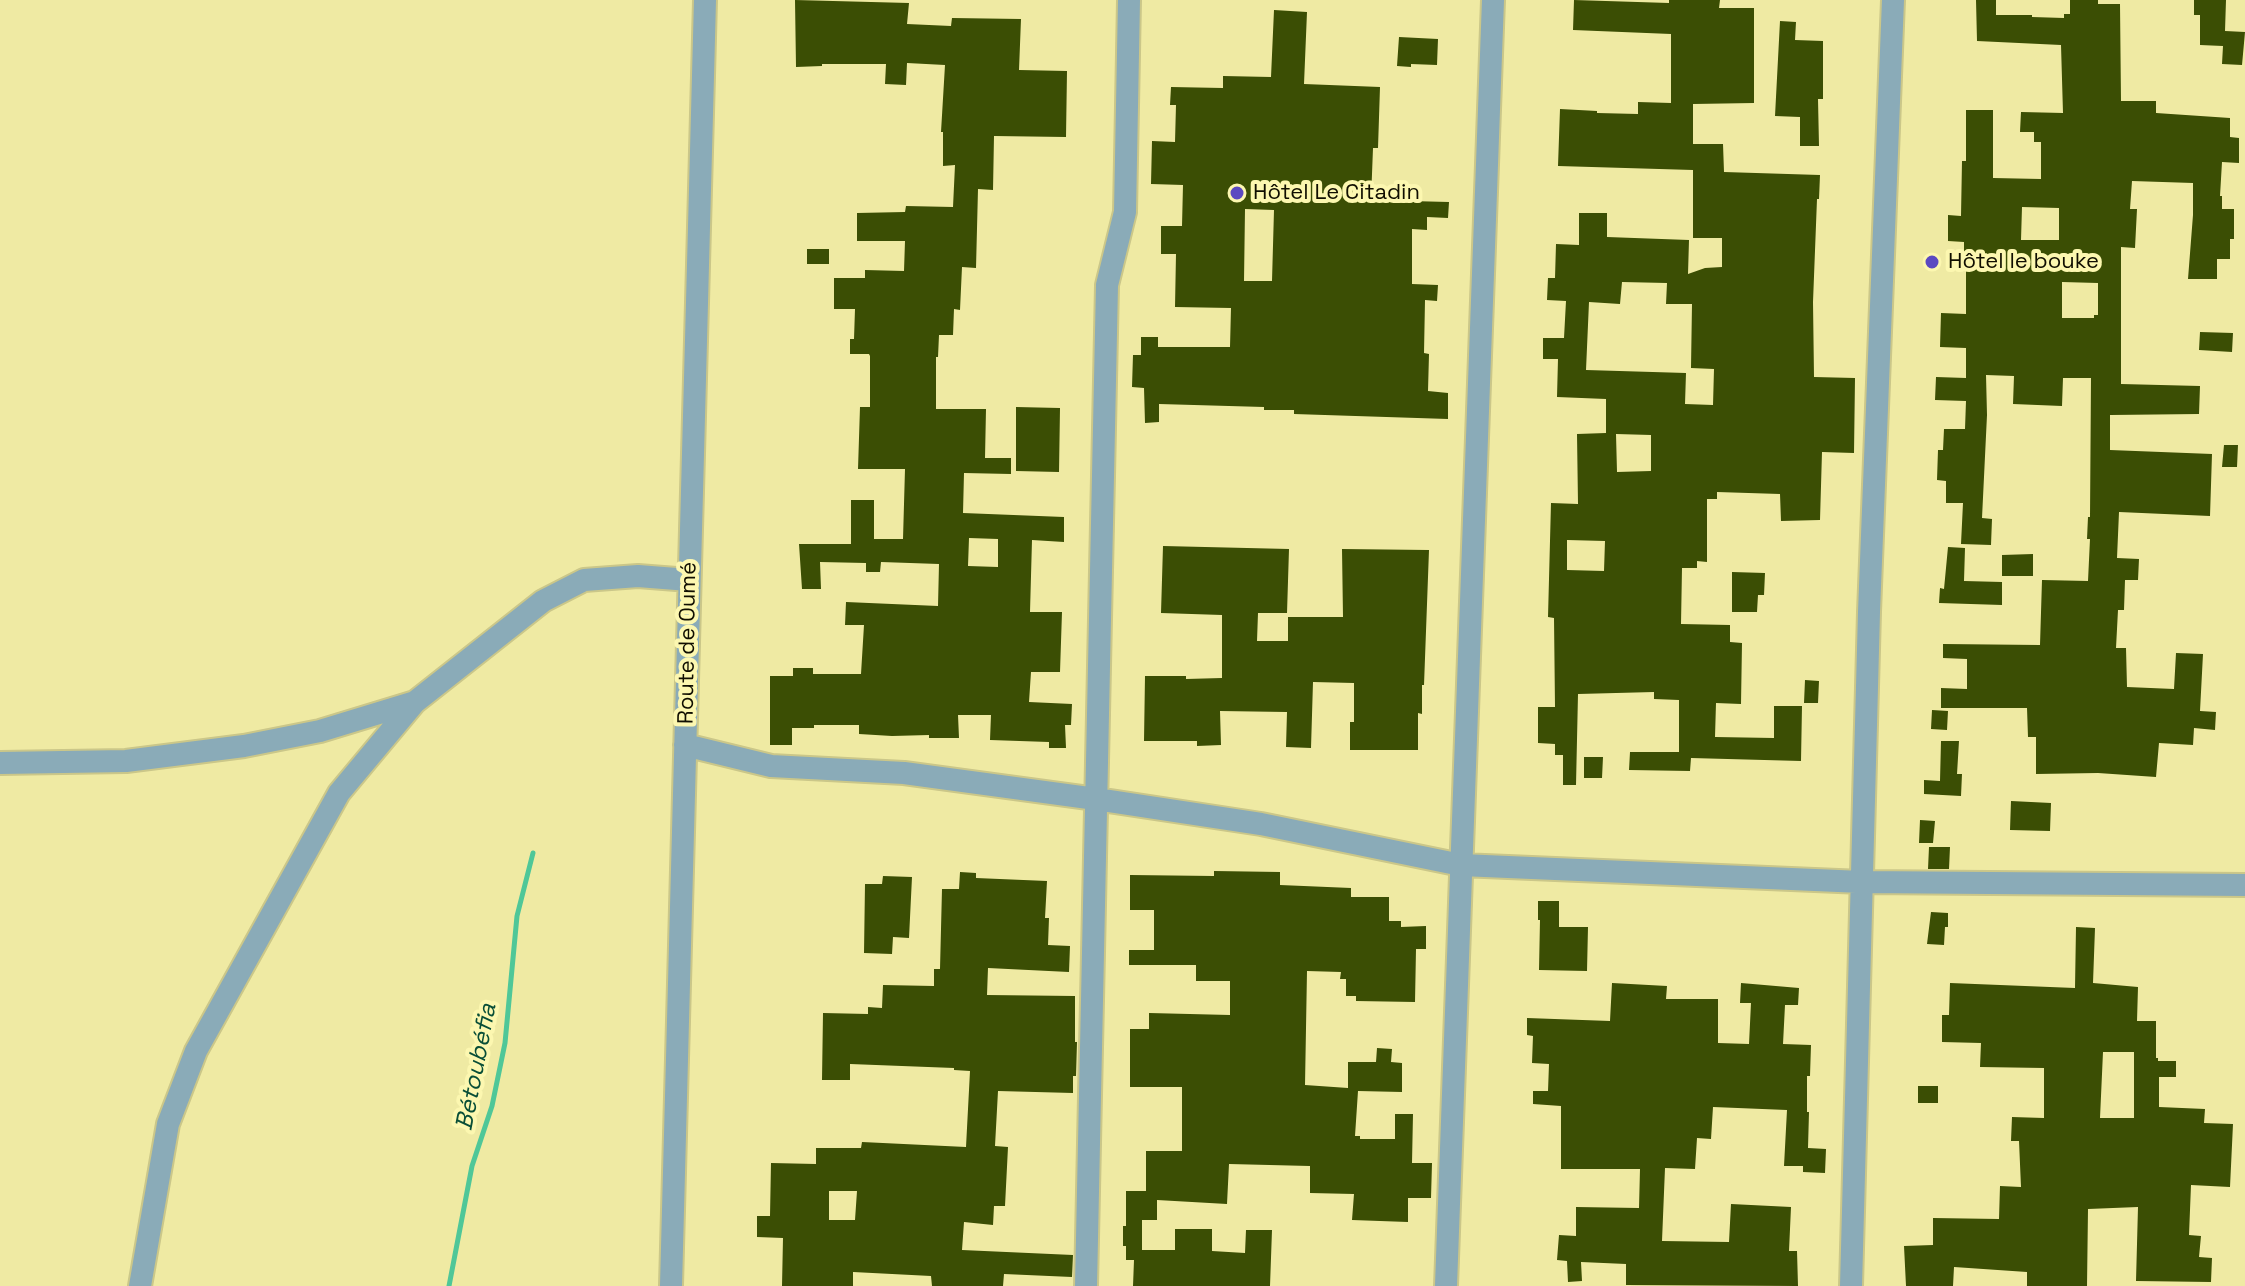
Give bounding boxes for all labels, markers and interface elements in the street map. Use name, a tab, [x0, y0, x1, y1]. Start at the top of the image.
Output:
place label: Hôtel Le Citadin	[1253, 180, 1420, 206]
marker: Hôtel Le Citadin	[1228, 184, 1246, 202]
place label: Hôtel le bouke	[1948, 249, 2099, 275]
marker: Hôtel le bouke	[1923, 253, 1941, 271]
street label: Route de Oumé	[673, 562, 703, 724]
water label: Bétoubéfia	[451, 1001, 503, 1133]

